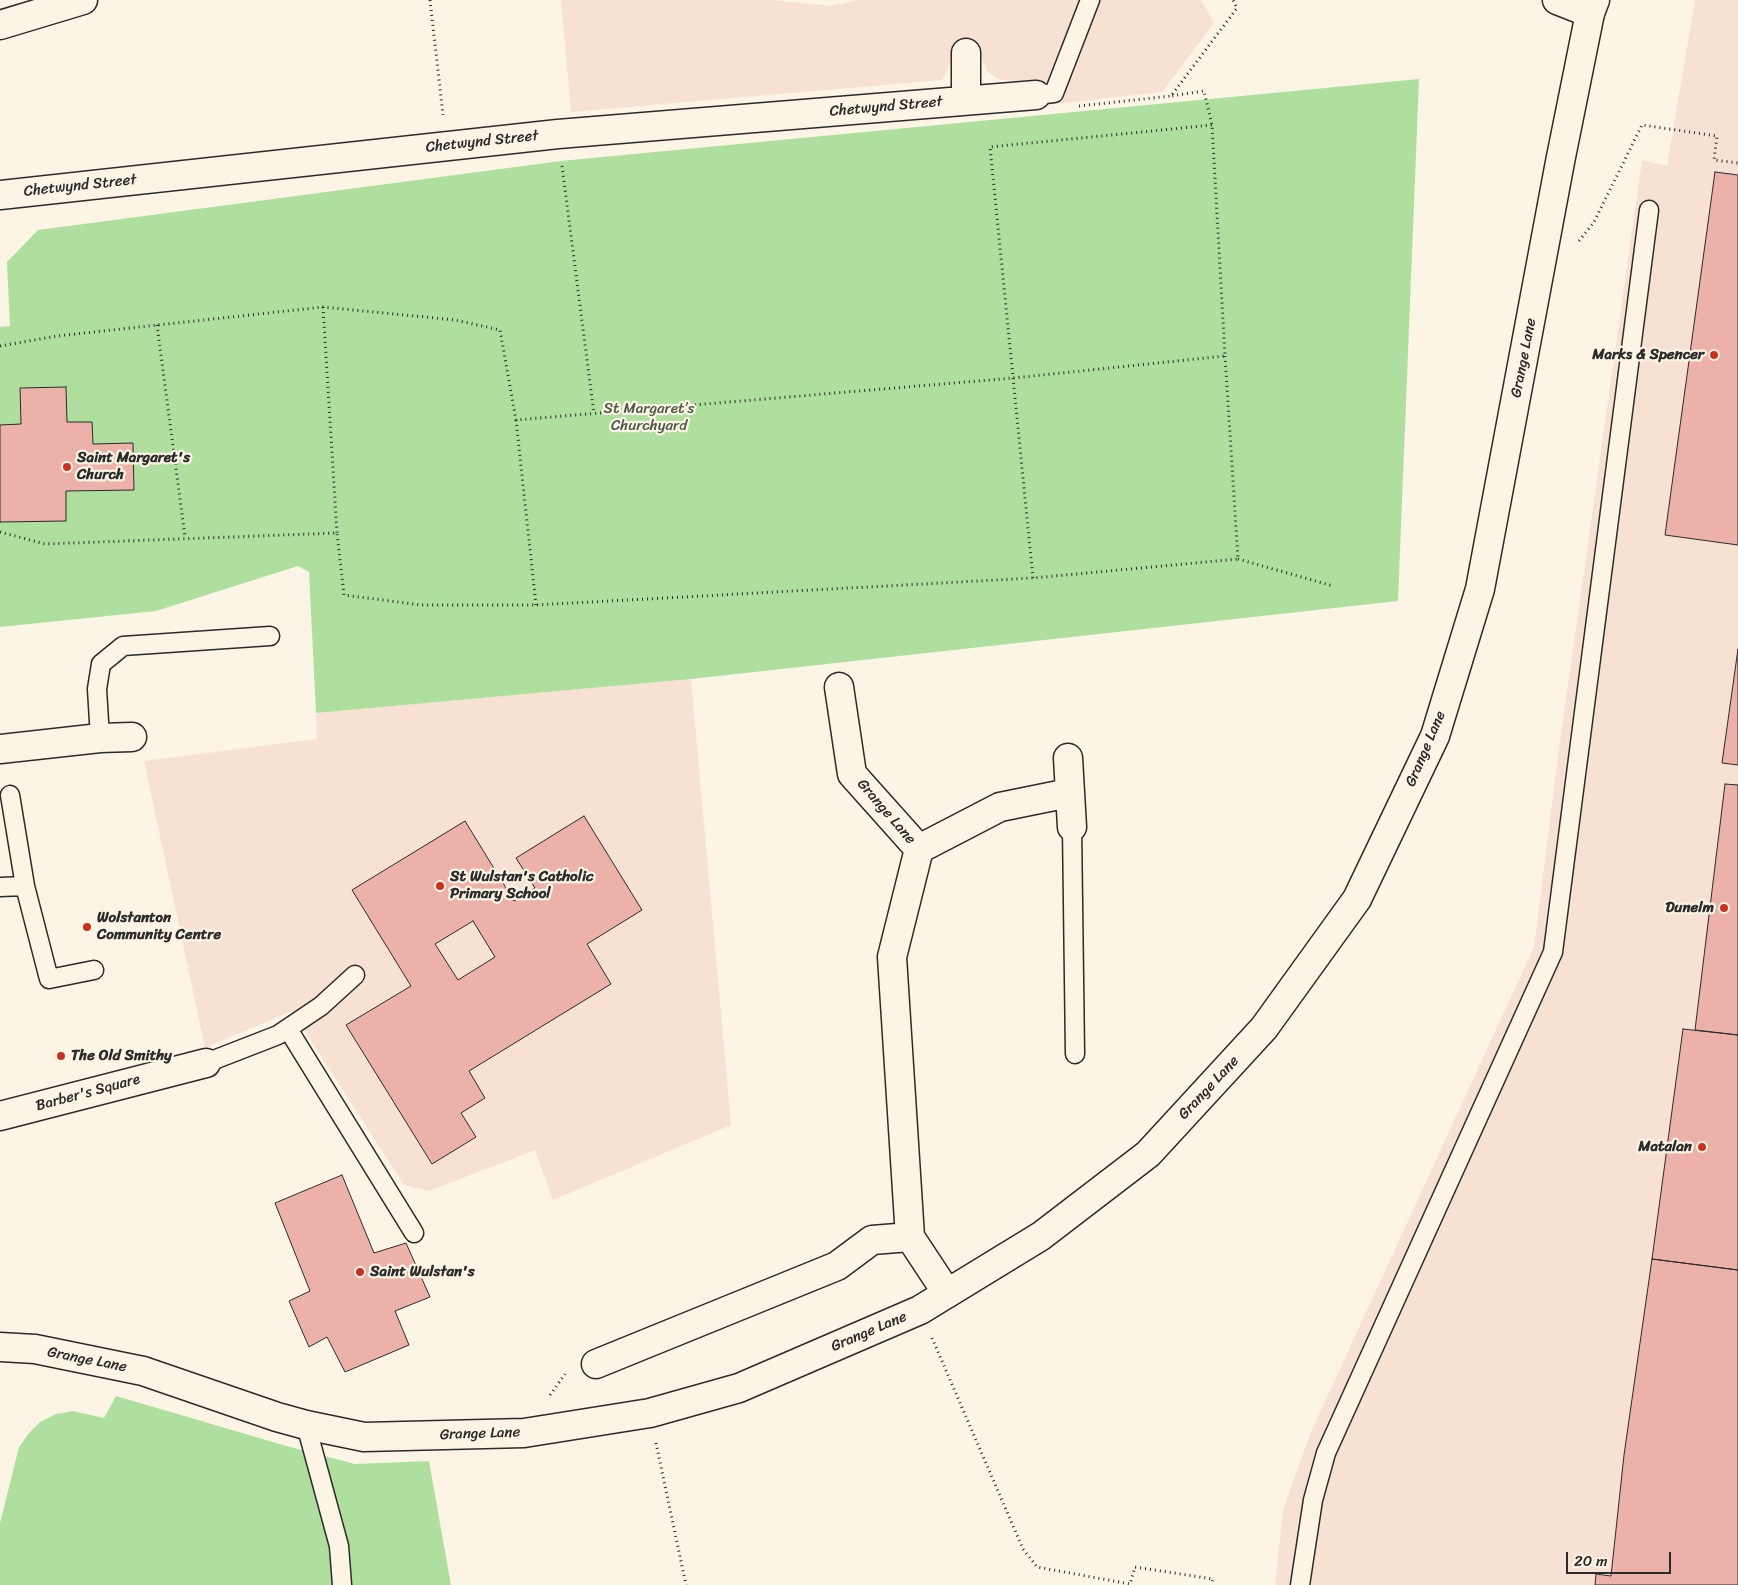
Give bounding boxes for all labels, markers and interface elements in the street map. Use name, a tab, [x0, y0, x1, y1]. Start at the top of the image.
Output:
street label: Chetwynd Street	[829, 93, 943, 121]
street label: Chetwynd Street	[425, 127, 539, 157]
street label: Chetwynd Street	[23, 171, 137, 201]
street label: Grange Lane	[1507, 317, 1541, 399]
place label: Marks & Spencer	[1592, 346, 1704, 364]
marker: Marks & Spencer	[1708, 349, 1720, 361]
park label: St Margaret’s Churchyard	[604, 400, 694, 435]
place label: Saint Margaret's Church	[77, 449, 190, 484]
marker: Saint Margaret's Church	[61, 461, 73, 473]
street label: Grange Lane	[1402, 708, 1450, 790]
street label: Grange Lane	[853, 776, 919, 848]
place label: St Wulstan's Catholic Primary School	[450, 868, 594, 903]
marker: St Wulstan's Catholic Primary School	[434, 880, 446, 892]
place label: Dunelm	[1665, 899, 1714, 917]
marker: Dunelm	[1718, 902, 1730, 914]
place label: Wolstanton Community Centre	[97, 909, 221, 944]
marker: Wolstanton Community Centre	[81, 921, 93, 933]
place label: The Old Smithy	[71, 1047, 172, 1065]
marker: The Old Smithy	[55, 1050, 67, 1062]
street label: Grange Lane	[1175, 1052, 1243, 1124]
street label: Barber's Square	[34, 1070, 142, 1116]
place label: Matalan	[1638, 1138, 1692, 1156]
marker: Matalan	[1696, 1141, 1708, 1153]
place label: Saint Wulstan's	[370, 1263, 475, 1281]
marker: Saint Wulstan's	[354, 1266, 366, 1278]
street label: Grange Lane	[828, 1308, 910, 1356]
street label: Grange Lane	[46, 1343, 128, 1377]
street label: Grange Lane	[439, 1424, 521, 1444]
scale bar	[1568, 1542, 1673, 1574]
text: 20 m	[1574, 1548, 1608, 1574]

